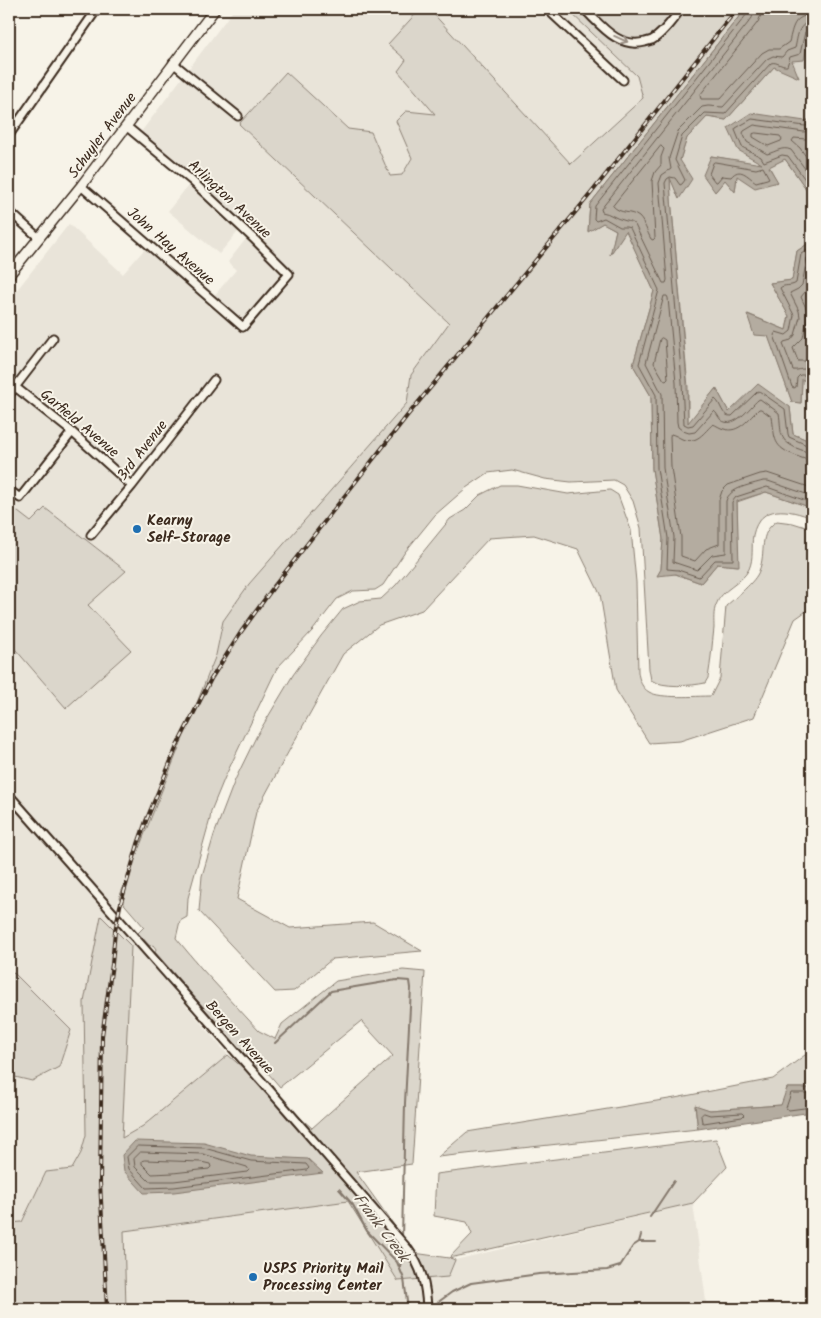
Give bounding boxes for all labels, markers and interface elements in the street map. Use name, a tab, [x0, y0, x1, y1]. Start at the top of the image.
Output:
one-way arrow	[613, 35, 628, 45]
street label: Schuyler Avenue	[62, 87, 143, 184]
street label: Arlington Avenue	[182, 154, 277, 245]
street label: John Hay Avenue	[121, 202, 220, 292]
street label: Garfield Avenue	[34, 383, 124, 464]
street label: 3rd Avenue	[111, 415, 174, 486]
place label: Kearny Self-Storage	[147, 509, 231, 550]
marker: Kearny Self-Storage	[131, 523, 143, 535]
street label: Bergen Avenue	[199, 995, 280, 1081]
water label: Frank Creek	[347, 1188, 416, 1270]
place label: USPS Priority Mail Processing Center	[263, 1257, 383, 1298]
marker: USPS Priority Mail Processing Center	[247, 1271, 259, 1283]

